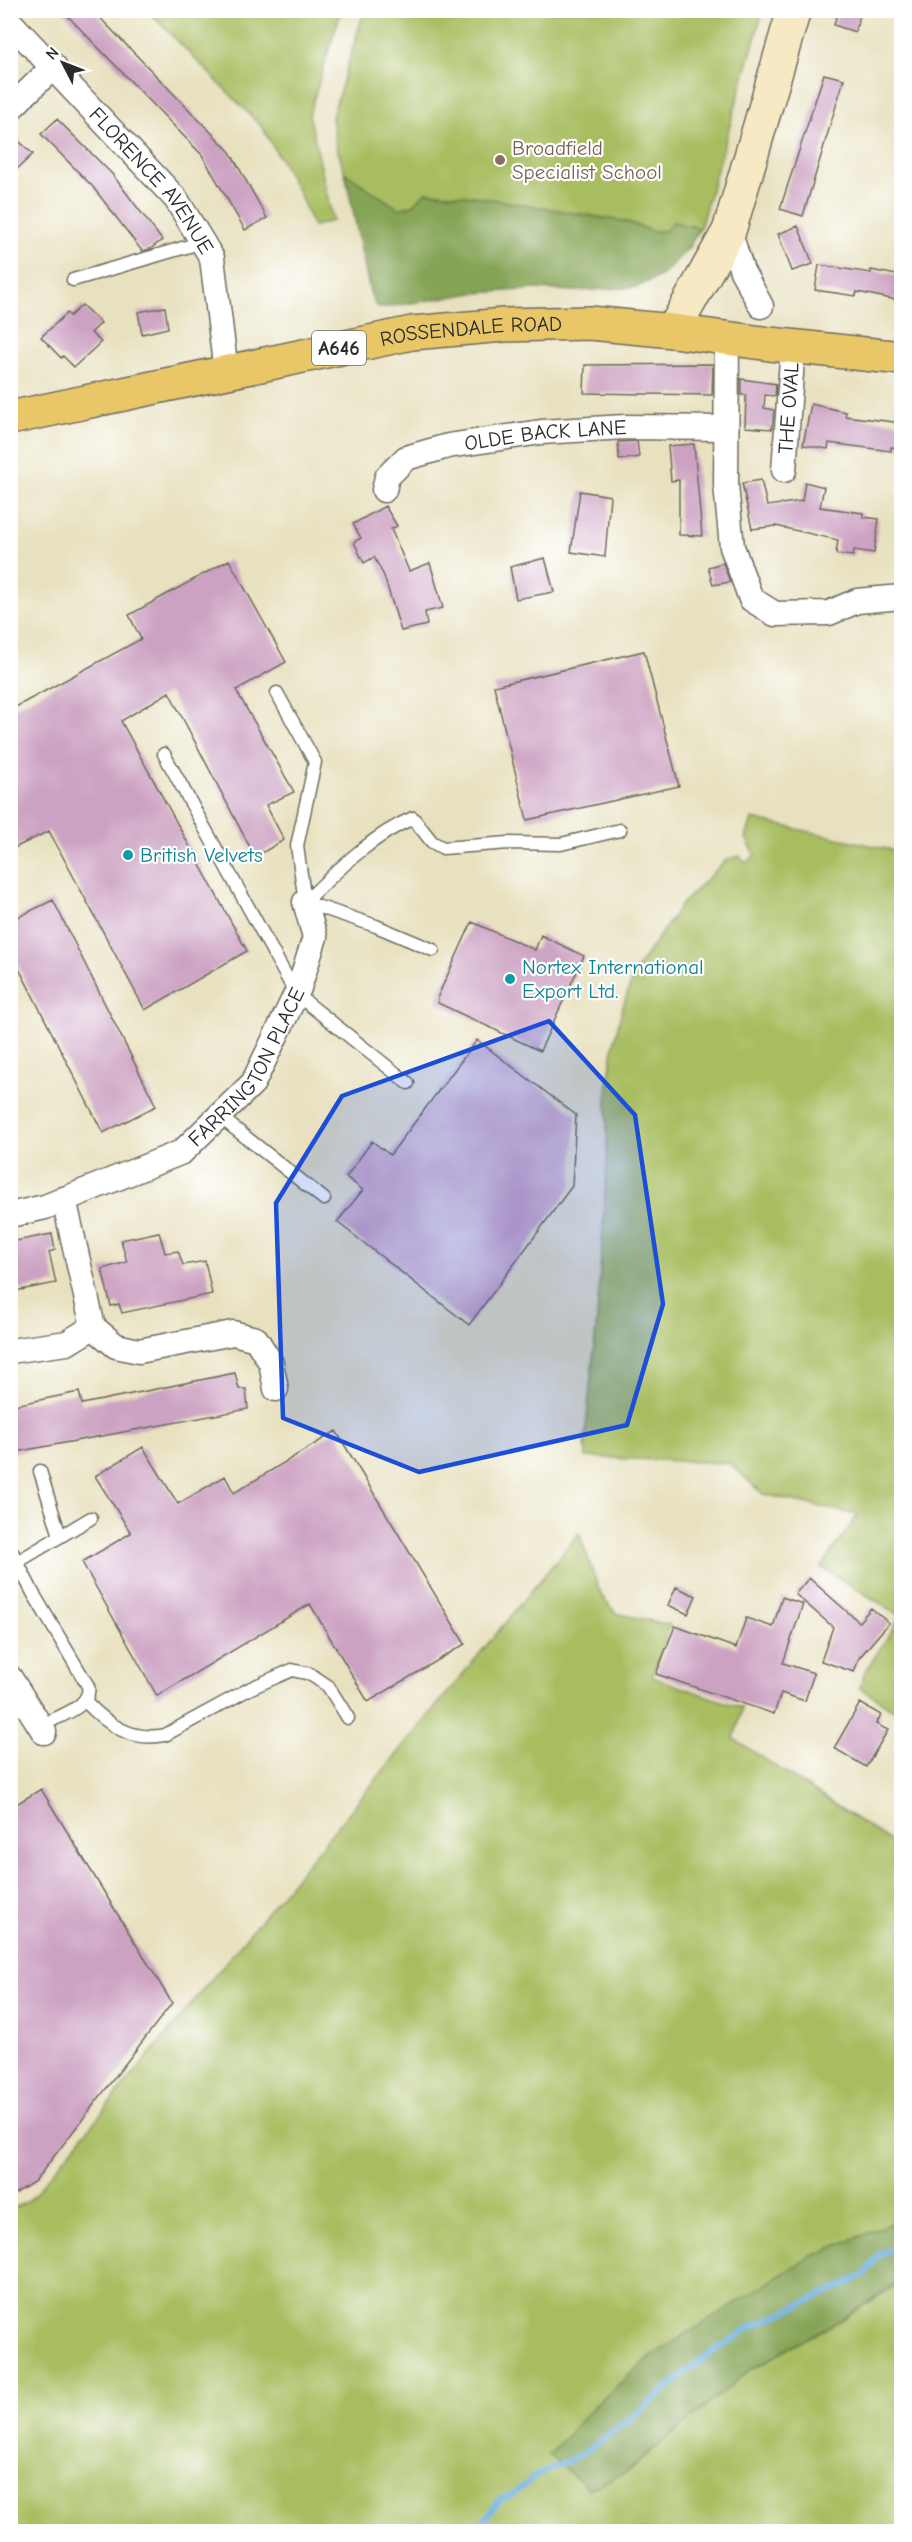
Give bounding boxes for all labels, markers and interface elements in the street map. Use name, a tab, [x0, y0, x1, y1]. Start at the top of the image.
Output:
north arrow	[33, 33, 93, 93]
text: N	[42, 44, 63, 64]
street label: FLORENCE AVENUE	[84, 102, 219, 258]
place label: Broadfield Specialist School	[512, 136, 662, 184]
marker: Broadfield Specialist School	[493, 153, 507, 167]
street label: ROSSENDALE ROAD	[378, 312, 562, 351]
road number: A646	[312, 331, 366, 365]
street label: THE OVAL	[773, 361, 804, 455]
street label: OLDE BACK LANE	[463, 415, 627, 455]
place label: British Velvets	[140, 843, 263, 867]
marker: British Velvets	[121, 848, 135, 862]
place label: Nortex International Export Ltd.	[522, 955, 704, 1003]
marker: Nortex International Export Ltd.	[503, 972, 517, 986]
street label: FARRINGTON PLACE	[183, 984, 309, 1151]

